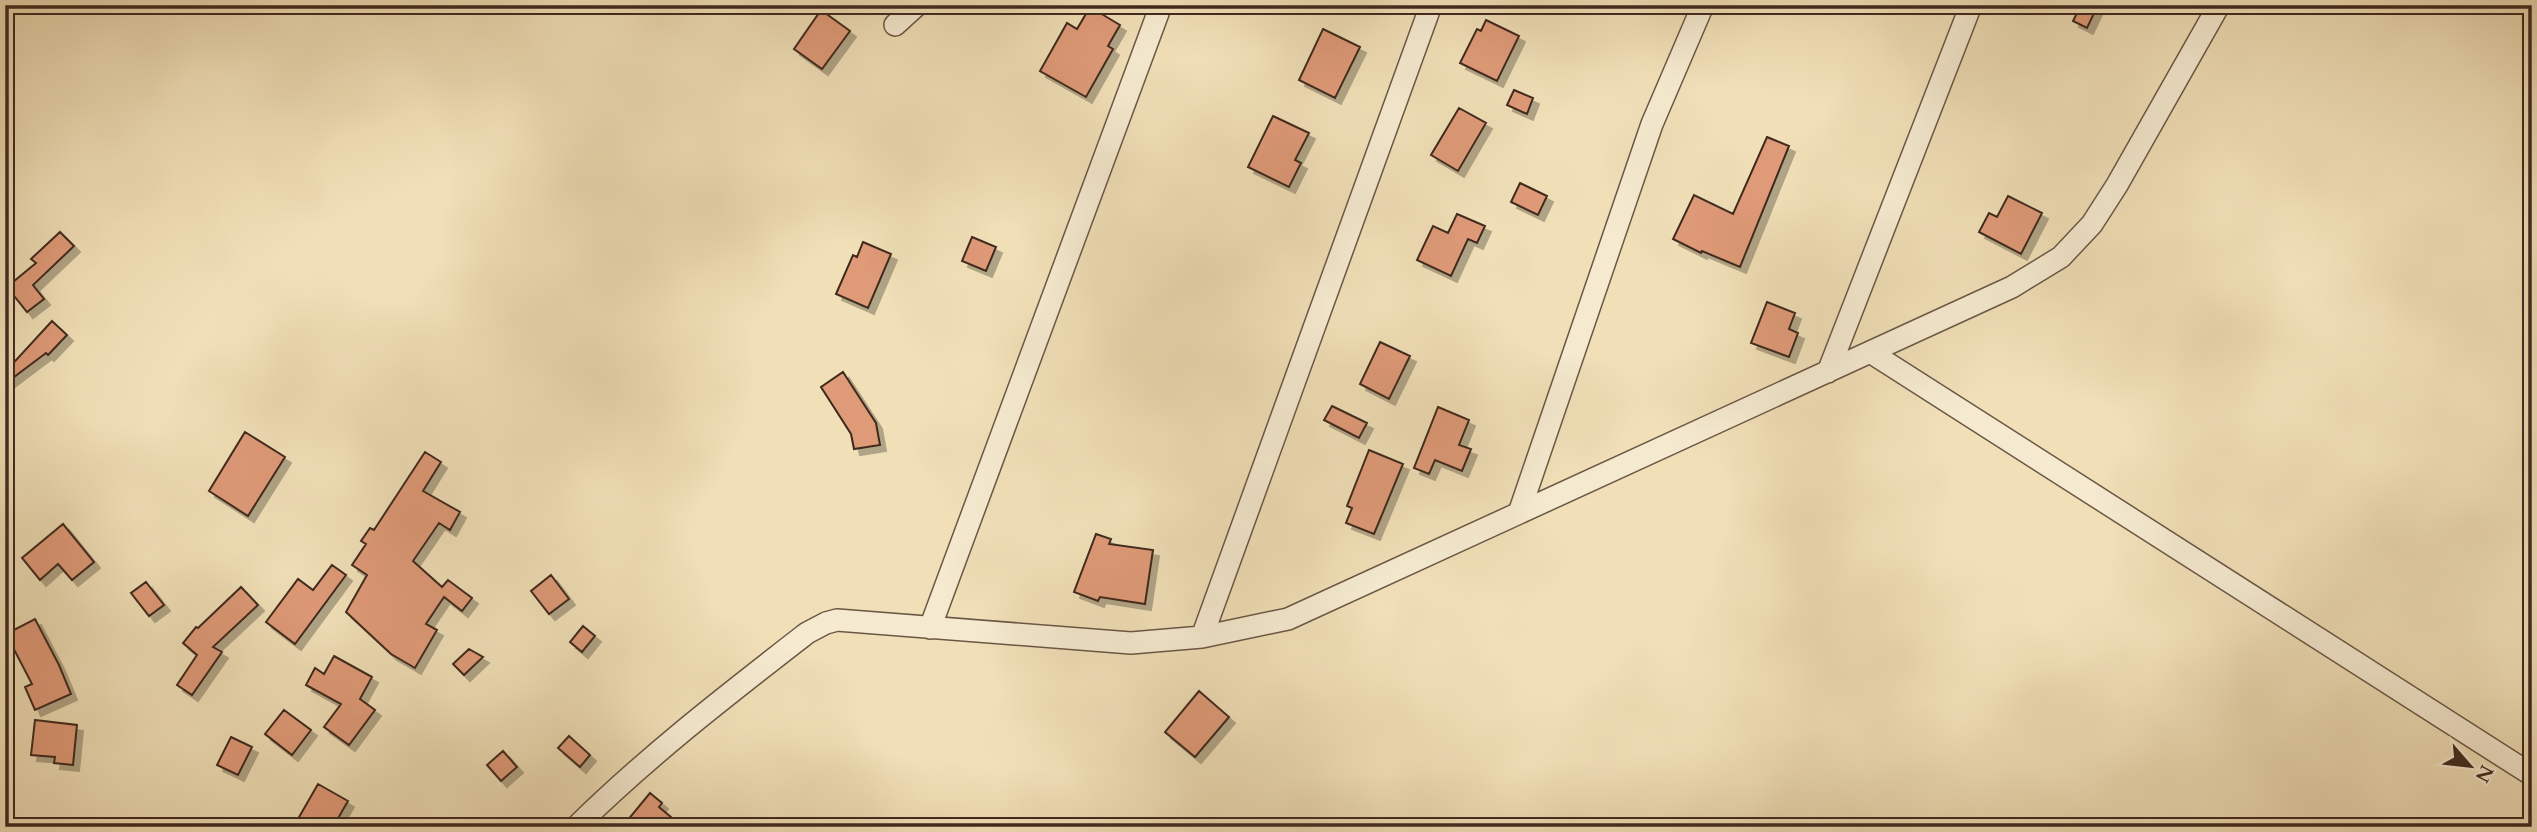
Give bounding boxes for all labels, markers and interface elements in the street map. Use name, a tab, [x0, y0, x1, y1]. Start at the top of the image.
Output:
north arrow	[2436, 730, 2506, 800]
text: N	[2469, 760, 2499, 787]

